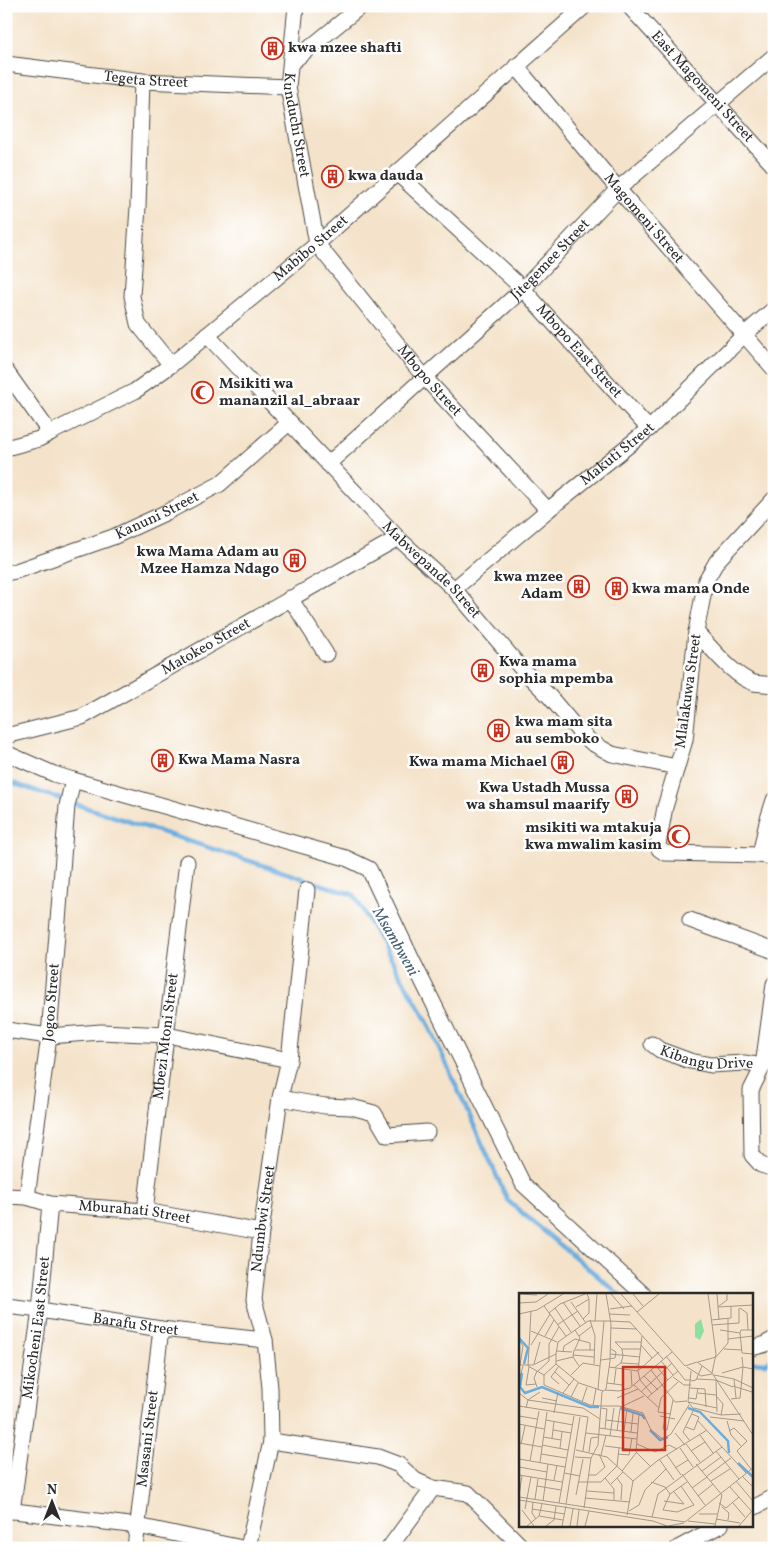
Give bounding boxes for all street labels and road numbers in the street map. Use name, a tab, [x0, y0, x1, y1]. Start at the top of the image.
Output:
street label: East Magomeni Street	[646, 26, 759, 147]
street label: Tegeta Street	[103, 66, 189, 93]
street label: Kunduchi Street	[277, 71, 315, 179]
street label: Magomeni Street	[599, 169, 689, 268]
street label: Mabibo Street	[269, 210, 353, 287]
street label: Jitegemee Street	[506, 214, 595, 306]
street label: Mbopo East Street	[531, 299, 627, 403]
street label: Mbopo Street	[392, 340, 466, 421]
street label: Makuti Street	[576, 418, 660, 491]
street label: Kanuni Street	[112, 486, 203, 545]
street label: Mabwepande Street	[377, 517, 485, 623]
street label: Matokeo Street	[158, 613, 255, 680]
street label: Mlalakuwa Street	[671, 632, 707, 750]
street label: Jogoo Street	[38, 962, 65, 1043]
street label: Mbezi Mtoni Street	[148, 972, 184, 1101]
street label: Kibangu Drive	[657, 1040, 755, 1076]
street label: Ndumbwi Street	[246, 1164, 281, 1273]
street label: Mburahati Street	[78, 1196, 192, 1230]
street label: Mikocheni East Street	[17, 1255, 56, 1400]
street label: Barafu Street	[91, 1308, 180, 1341]
street label: Msasani Street	[132, 1389, 164, 1488]

